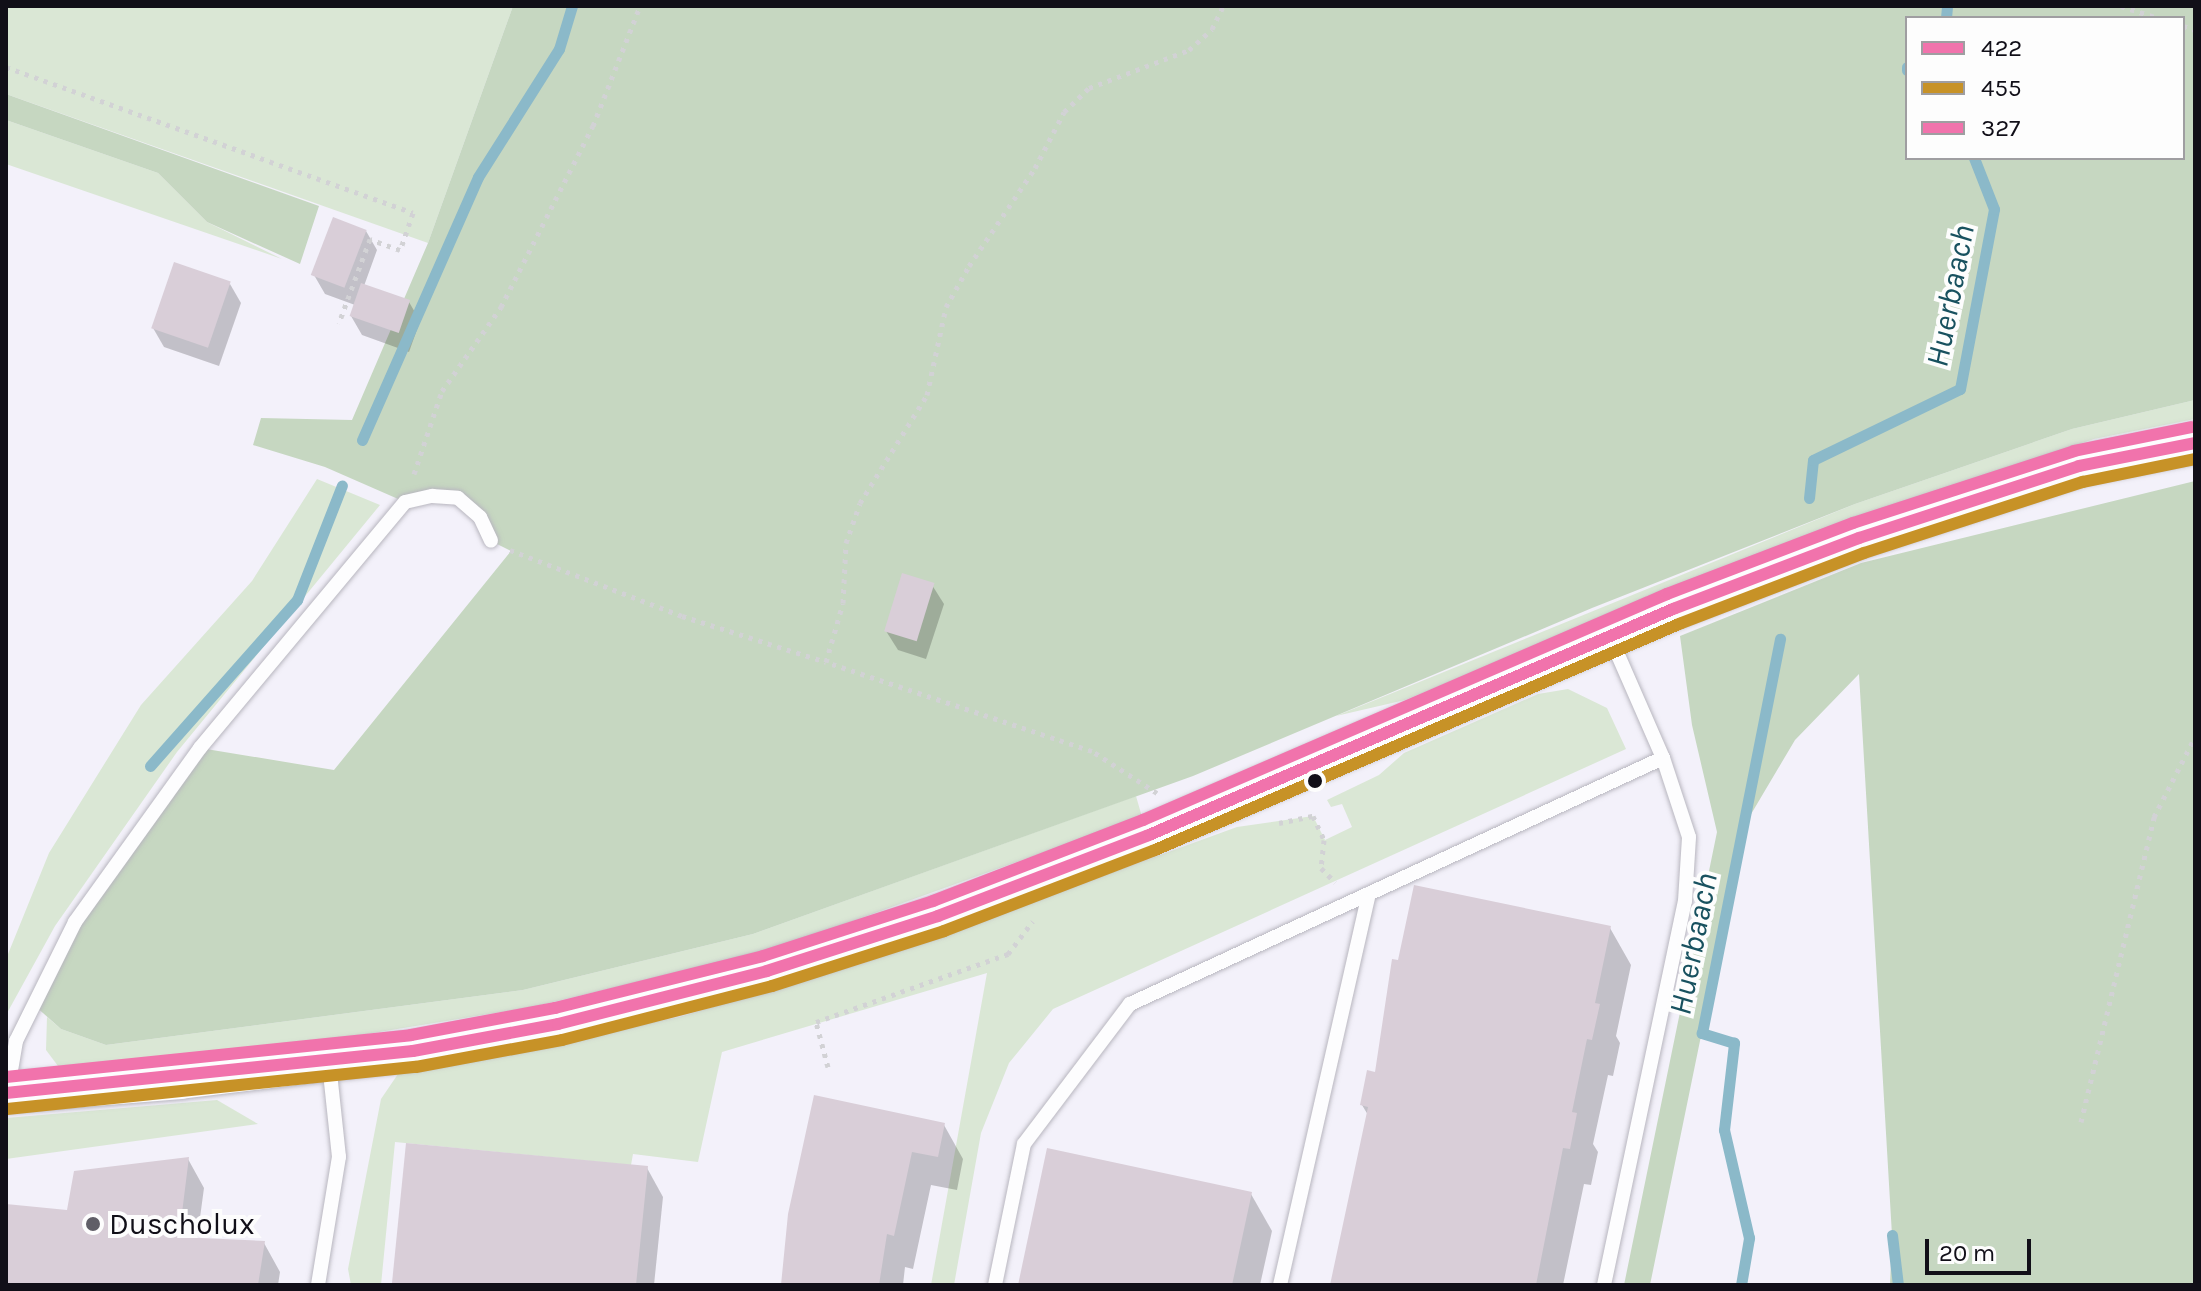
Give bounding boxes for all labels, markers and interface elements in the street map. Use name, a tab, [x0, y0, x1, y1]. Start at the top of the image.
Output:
legend	[1905, 16, 2185, 160]
text: 422	[1981, 34, 2022, 62]
text: 455	[1981, 74, 2022, 102]
text: 327	[1981, 114, 2020, 142]
water label: Huerbaach	[1918, 222, 1984, 370]
unlabelled marker	[1307, 773, 1323, 789]
water label: Huerbaach	[1661, 870, 1727, 1018]
place label: Duscholux	[109, 1206, 255, 1242]
marker: Duscholux	[84, 1215, 102, 1233]
scale bar	[1929, 1223, 2035, 1273]
text: 20 m	[1939, 1239, 1995, 1267]

